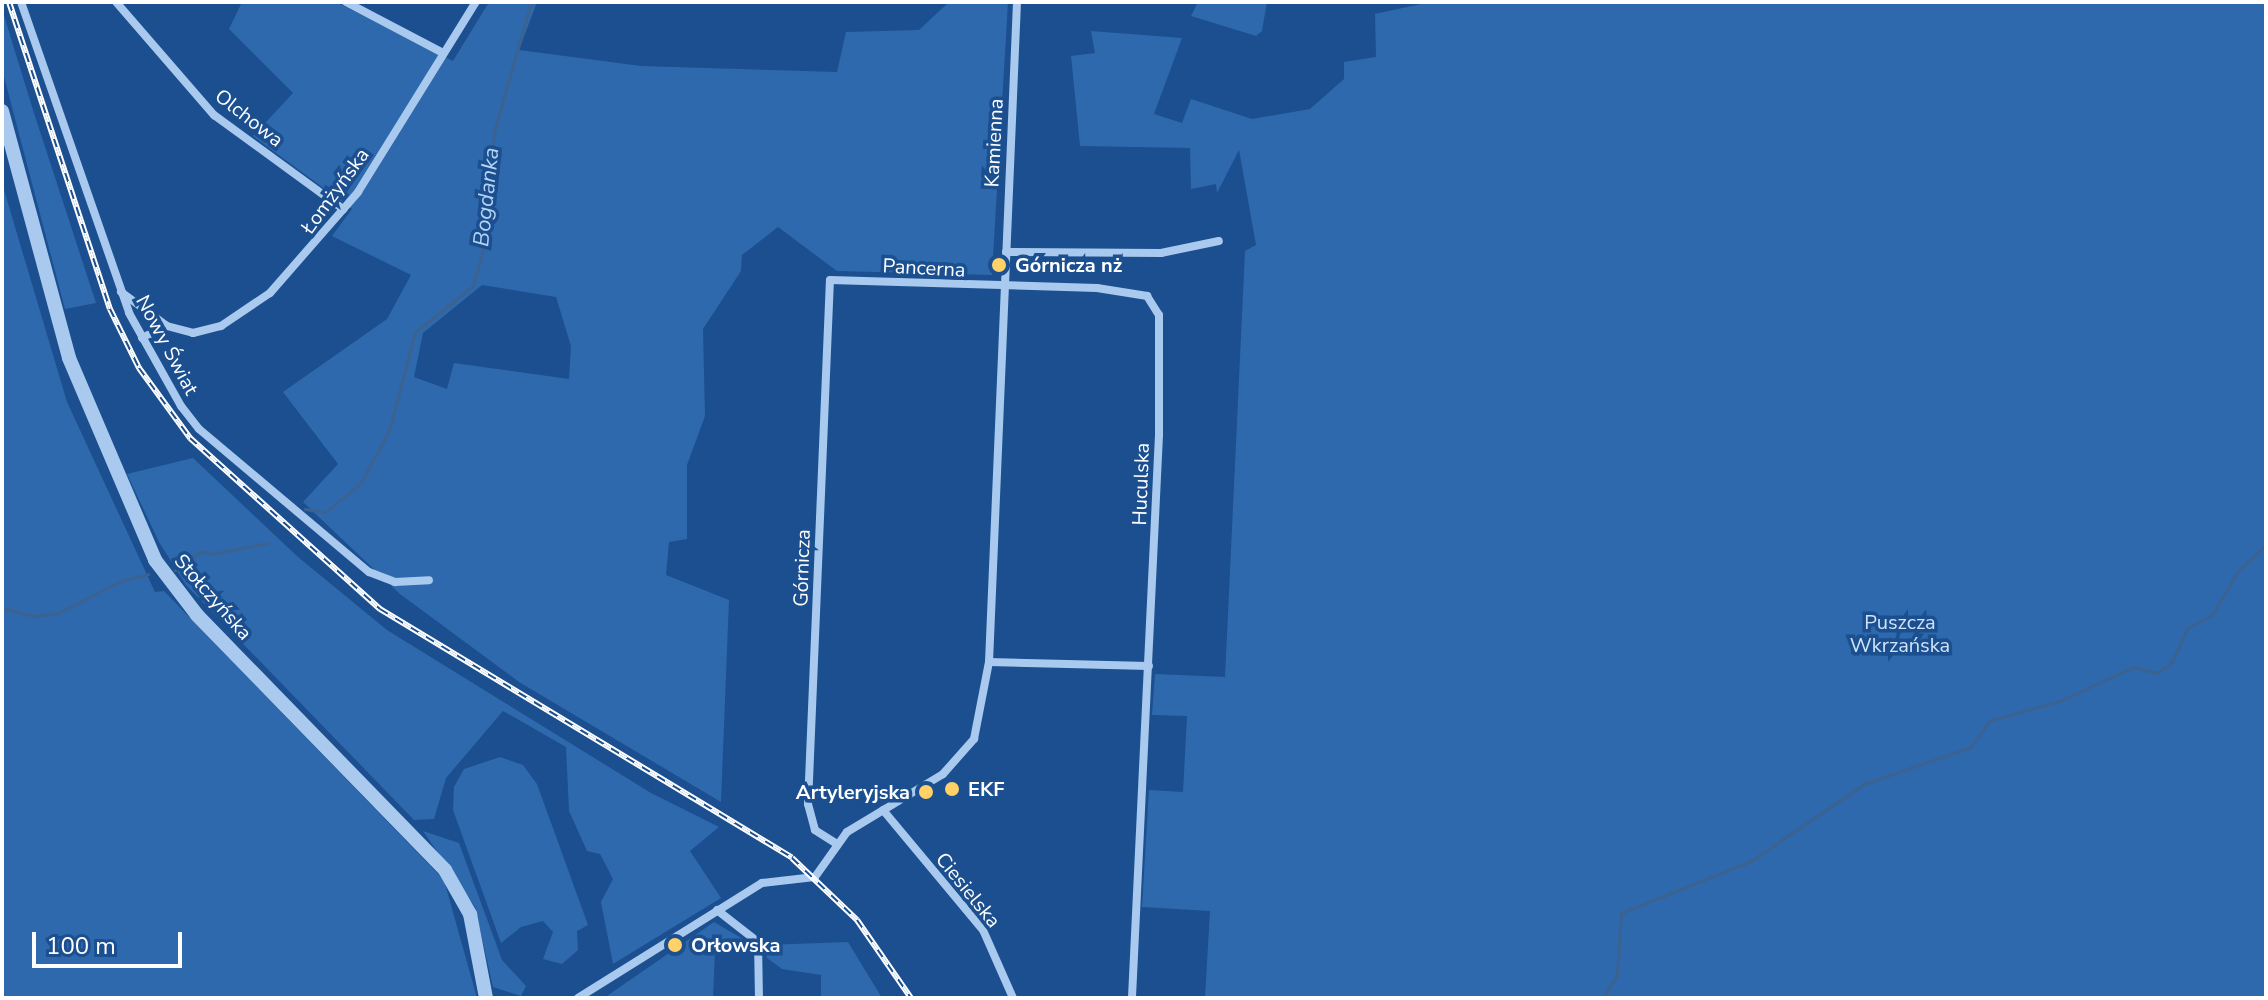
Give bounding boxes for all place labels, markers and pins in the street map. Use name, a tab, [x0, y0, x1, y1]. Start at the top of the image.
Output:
place label: Górnicza nż	[1015, 253, 1122, 277]
marker: Górnicza nż	[990, 256, 1008, 274]
place label: EKF	[968, 777, 1004, 801]
place label: Artyleryjska	[796, 780, 910, 804]
marker: EKF	[943, 780, 961, 798]
marker: Artyleryjska	[917, 783, 935, 801]
place label: Orłowska	[691, 933, 780, 957]
marker: Orłowska	[666, 936, 684, 954]

